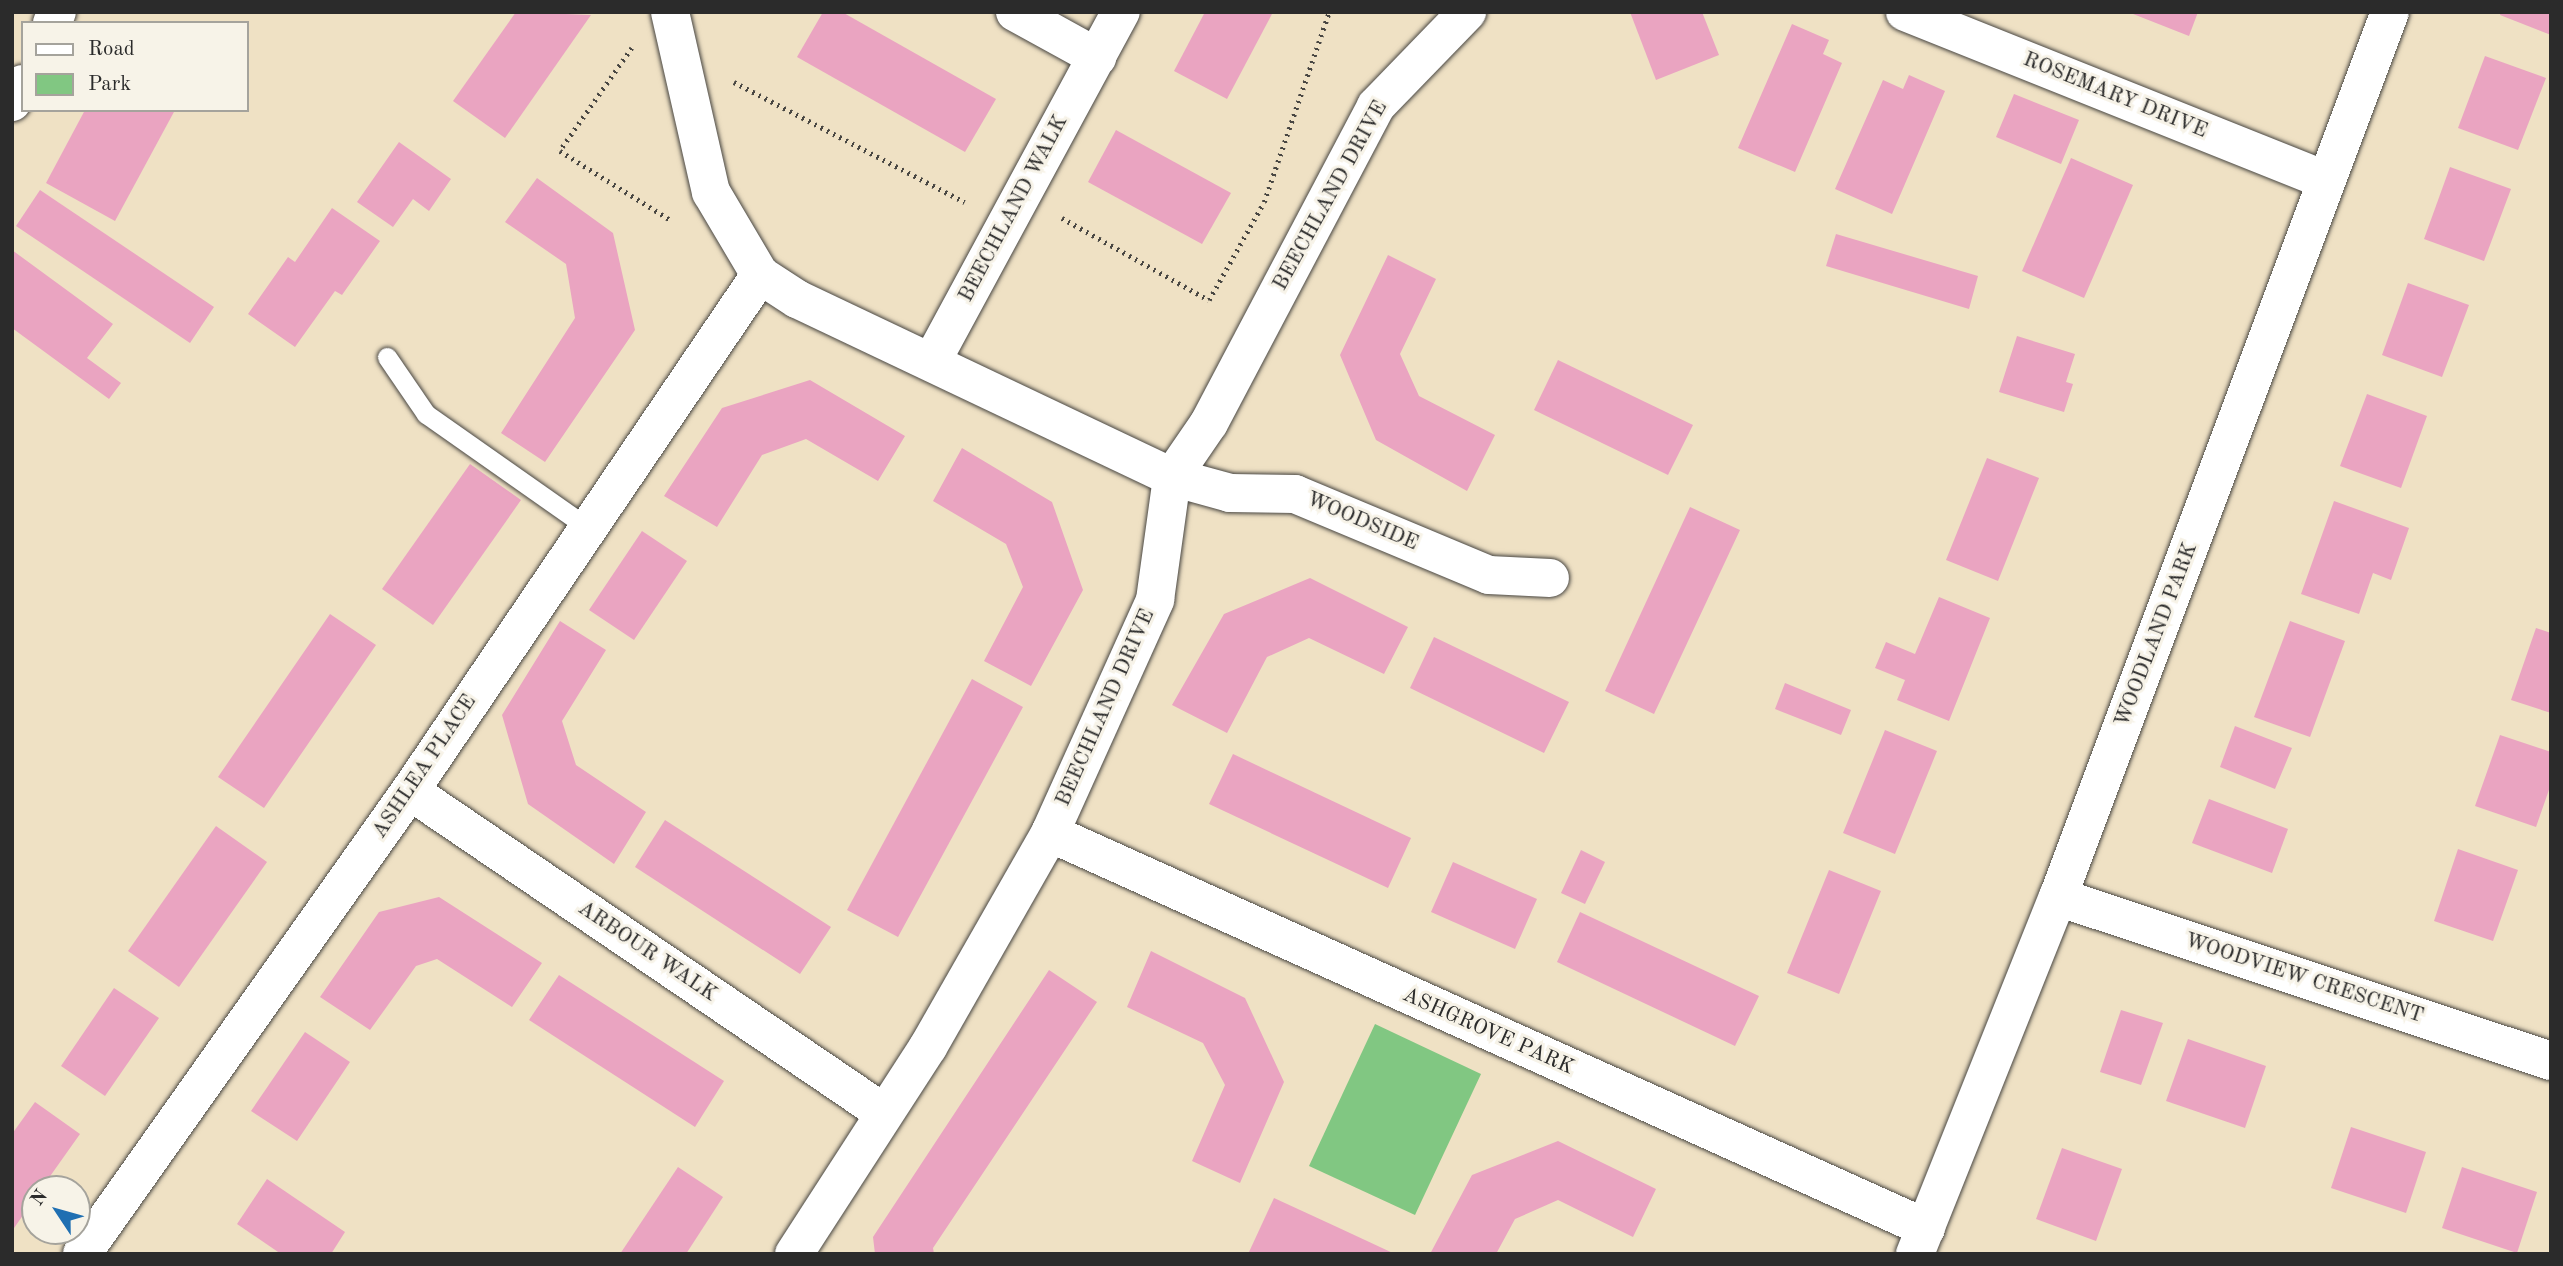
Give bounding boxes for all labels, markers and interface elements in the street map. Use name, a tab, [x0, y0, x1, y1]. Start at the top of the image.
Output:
legend	[21, 21, 248, 112]
text: Road	[88, 39, 135, 60]
street label: ROSEMARY DRIVE	[2019, 48, 2211, 144]
text: Park	[88, 74, 131, 95]
street label: BEECHLAND DRIVE	[1268, 97, 1394, 295]
street label: BEECHLAND WALK	[954, 111, 1074, 307]
street label: WOODSIDE	[1302, 487, 1422, 557]
street label: WOODLAND PARK	[2110, 539, 2204, 731]
street label: BEECHLAND DRIVE	[1051, 606, 1161, 810]
street label: ASHLEA PLACE	[368, 690, 482, 844]
street label: ARBOUR WALK	[573, 896, 721, 1008]
street label: WOODVIEW CRESCENT	[2181, 928, 2427, 1030]
street label: ASHGROVE PARK	[1398, 983, 1578, 1081]
north arrow	[21, 1175, 91, 1245]
text: N	[28, 1187, 52, 1210]

